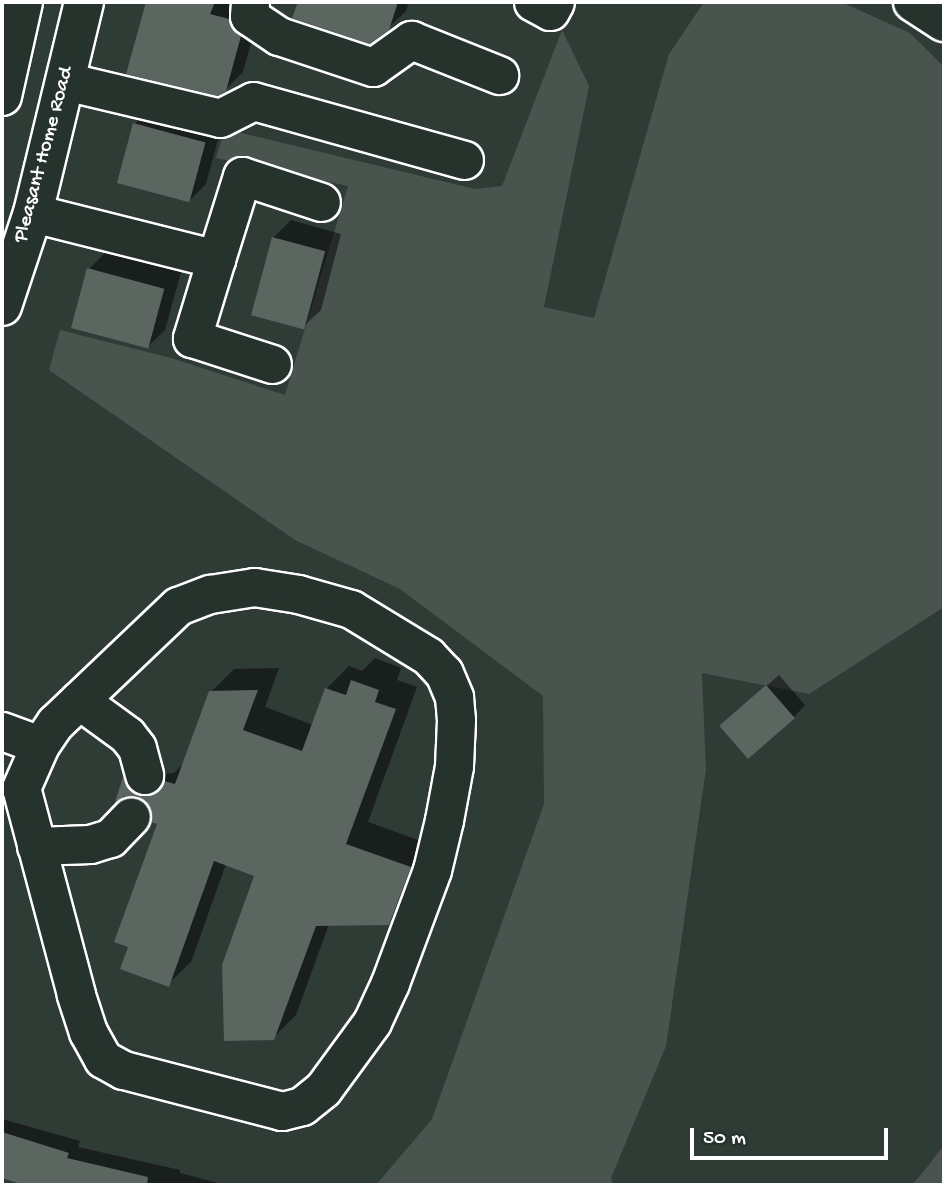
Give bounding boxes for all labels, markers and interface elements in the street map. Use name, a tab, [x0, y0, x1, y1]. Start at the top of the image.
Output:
street label: Pleasant Home Road	[9, 64, 81, 246]
scale bar	[694, 1114, 892, 1158]
text: 50 m	[703, 1127, 746, 1152]

